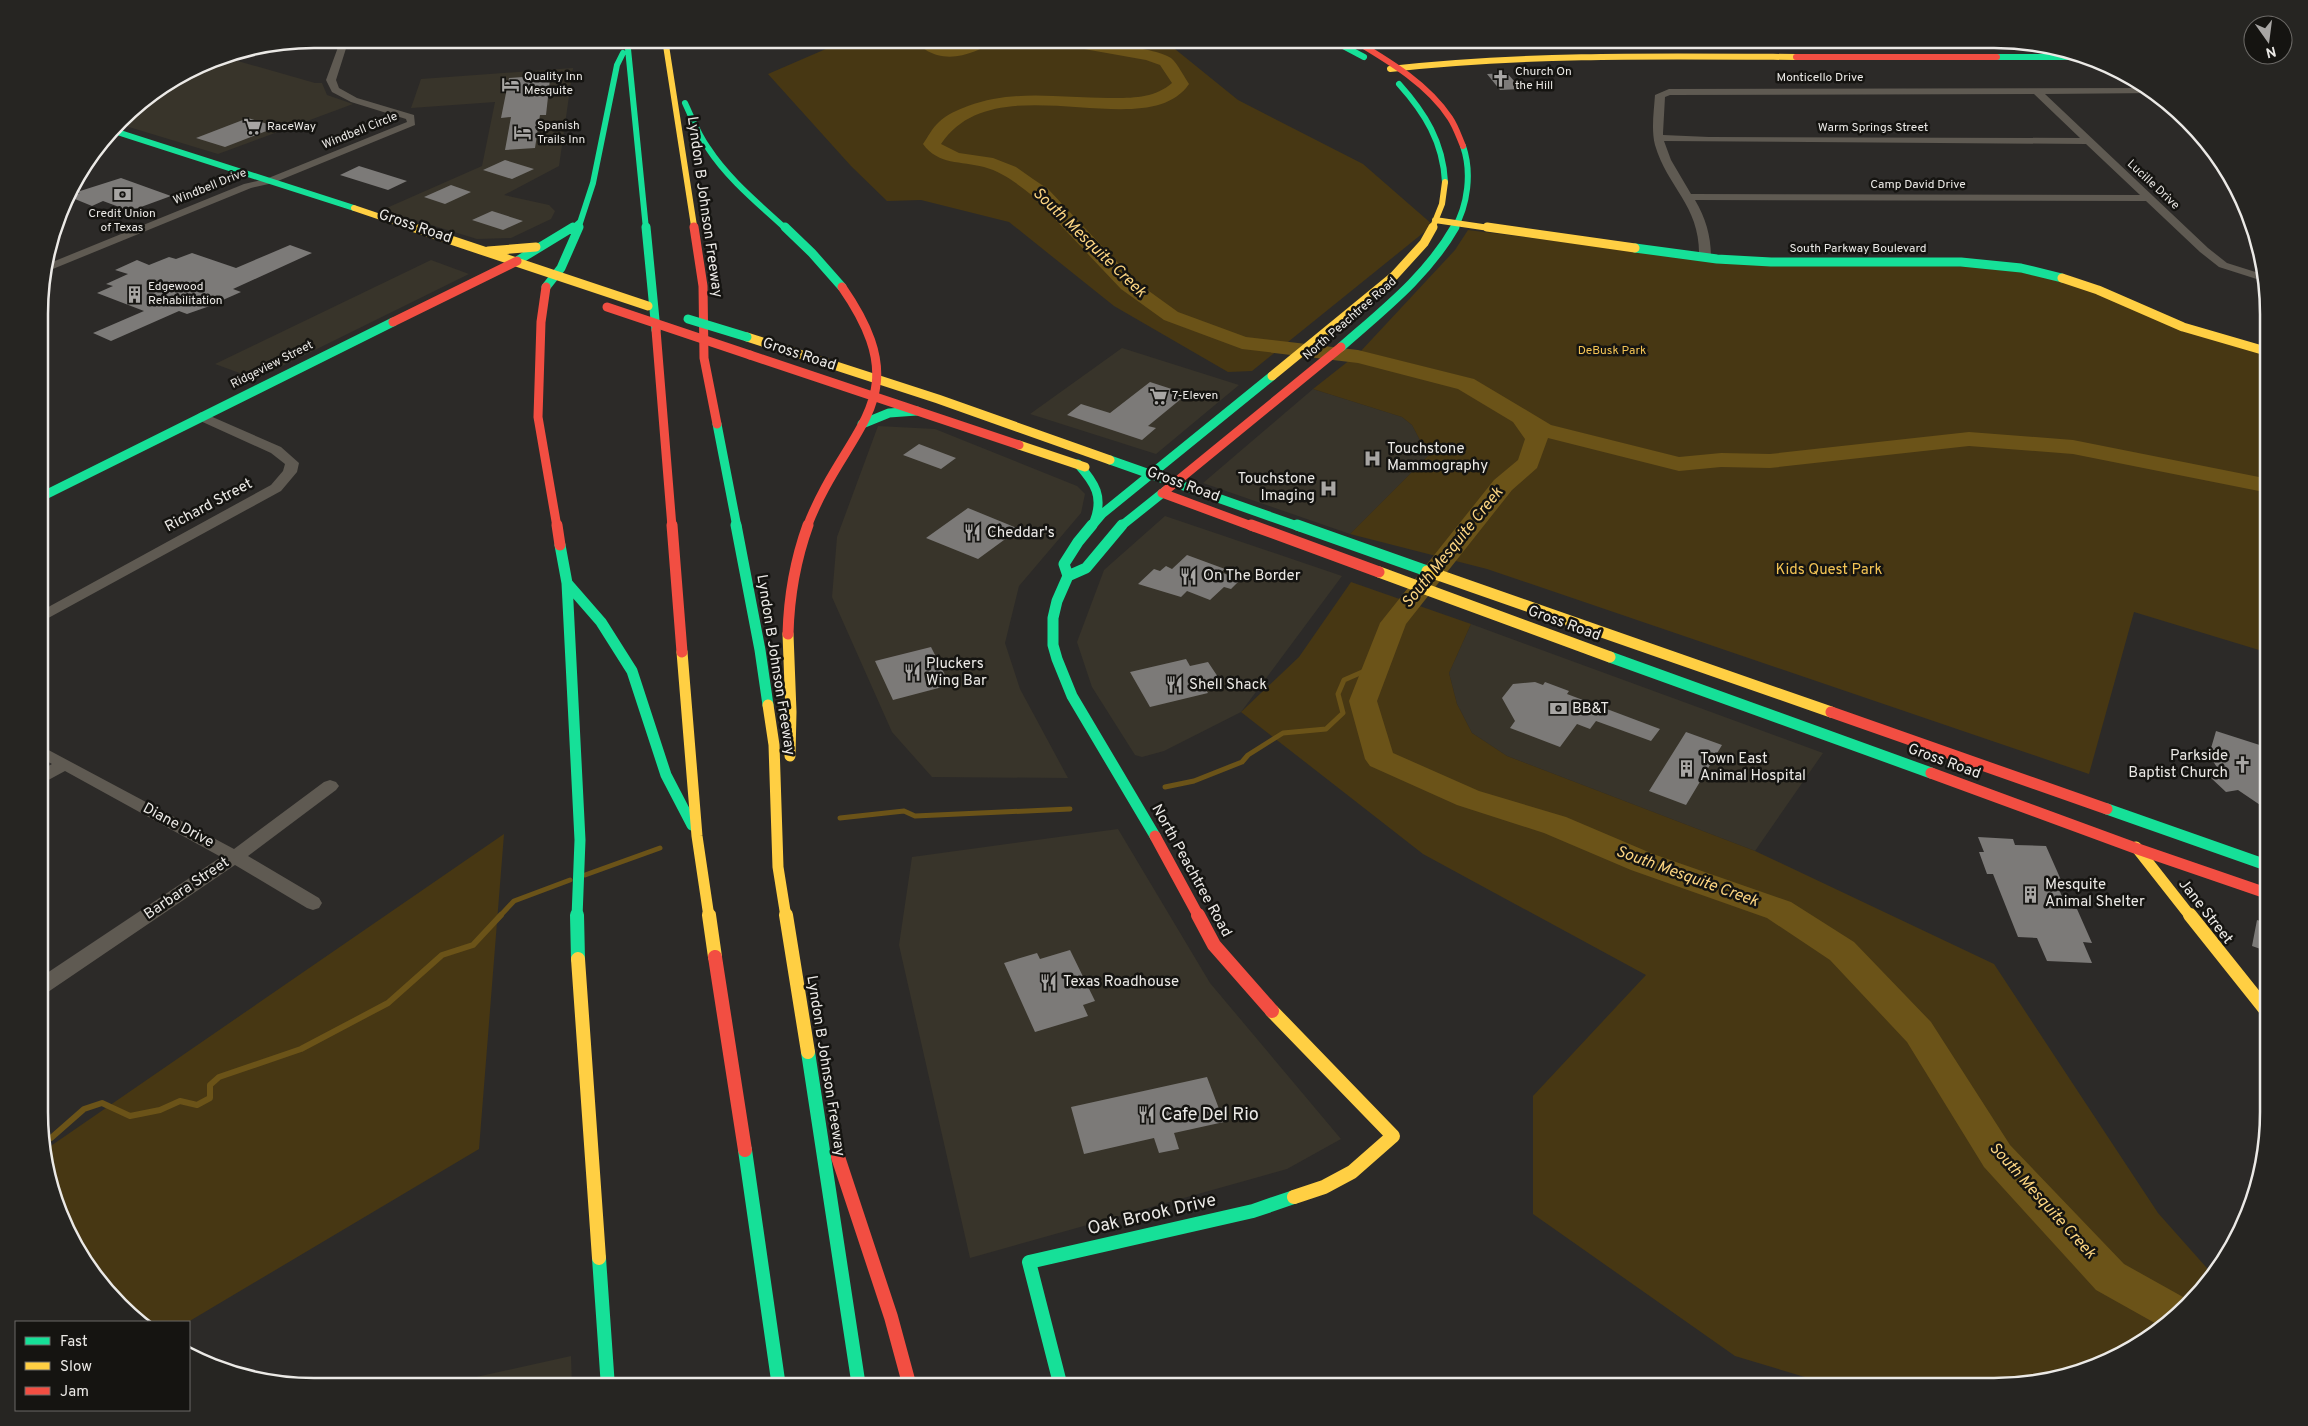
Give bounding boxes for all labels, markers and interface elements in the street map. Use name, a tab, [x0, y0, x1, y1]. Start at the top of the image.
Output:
north arrow	[2243, 15, 2293, 65]
text: N	[2264, 42, 2278, 61]
place label: Church On the Hill	[1515, 64, 1572, 94]
place label: Quality Inn Mesquite	[524, 69, 583, 99]
church icon: Church On the Hill	[1491, 69, 1511, 89]
street label: Monticello Drive	[1776, 70, 1864, 86]
hotel icon: Quality Inn Mesquite	[500, 74, 520, 94]
street label: Windbell Circle	[320, 109, 400, 153]
street label: Lyndon B Johnson Freeway	[682, 115, 726, 299]
supermarket icon: RaceWay	[243, 117, 263, 137]
place label: Spanish Trails Inn	[537, 118, 585, 148]
place label: RaceWay	[267, 119, 316, 135]
street label: Warm Springs Street	[1818, 120, 1928, 136]
hotel icon: Spanish Trails Inn	[513, 123, 533, 143]
street label: Lucille Drive	[2123, 156, 2183, 214]
street label: Windbell Drive	[171, 165, 249, 209]
street label: Camp David Drive	[1870, 177, 1966, 193]
water label: South Mesquite Creek	[1028, 184, 1151, 303]
bank icon: Credit Union of Texas	[112, 185, 132, 205]
place label: Credit Union of Texas	[88, 206, 156, 236]
street label: Gross Road	[376, 206, 454, 248]
street label: South Parkway Boulevard	[1789, 241, 1927, 257]
street label: North Peachtree Road	[1300, 274, 1400, 364]
place label: Edgewood Rehabilitation	[148, 279, 223, 309]
building icon: Edgewood Rehabilitation	[124, 284, 144, 304]
street label: Gross Road	[760, 334, 838, 376]
street label: Ridgeview Street	[228, 337, 316, 393]
park label: DeBusk Park	[1578, 343, 1646, 359]
supermarket icon: 7-Eleven	[1148, 386, 1168, 406]
place label: 7-Eleven	[1172, 388, 1218, 404]
place label: Touchstone Mammography	[1387, 440, 1488, 476]
hospital icon: Touchstone Mammography	[1363, 448, 1383, 468]
street label: Gross Road	[1144, 463, 1222, 507]
place label: Touchstone Imaging	[1237, 470, 1315, 506]
street label: Richard Street	[162, 475, 256, 537]
hospital icon: Touchstone Imaging	[1319, 478, 1339, 498]
water label: South Mesquite Creek	[1398, 483, 1509, 613]
restaurant icon: Cheddar's	[963, 523, 983, 543]
place label: Cheddar's	[987, 524, 1055, 543]
park label: Kids Quest Park	[1776, 561, 1883, 580]
restaurant icon: On The Border	[1179, 566, 1199, 586]
place label: On The Border	[1203, 567, 1301, 586]
street label: Lyndon B Johnson Freeway	[751, 573, 799, 757]
street label: Gross Road	[1525, 602, 1603, 646]
place label: Pluckers Wing Bar	[926, 655, 987, 691]
restaurant icon: Pluckers Wing Bar	[902, 663, 922, 683]
restaurant icon: Shell Shack	[1165, 675, 1185, 695]
place label: Shell Shack	[1189, 676, 1267, 695]
bank icon: BB&T	[1548, 699, 1568, 719]
place label: BB&T	[1572, 700, 1609, 719]
street label: Gross Road	[1905, 740, 1983, 784]
place label: Parkside Baptist Church	[2128, 747, 2228, 783]
place label: Town East Animal Hospital	[1700, 750, 1806, 786]
church icon: Parkside Baptist Church	[2232, 755, 2252, 775]
building icon: Town East Animal Hospital	[1676, 758, 1696, 778]
street label: Diane Drive	[139, 799, 217, 853]
street label: North Peachtree Road	[1147, 801, 1235, 941]
water label: South Mesquite Creek	[1613, 842, 1762, 912]
street label: Barbara Street	[141, 854, 233, 924]
street label: Jane Street	[2174, 875, 2236, 949]
place label: Mesquite Animal Shelter	[2045, 876, 2145, 912]
building icon: Mesquite Animal Shelter	[2021, 884, 2041, 904]
restaurant icon: Texas Roadhouse	[1039, 972, 1059, 992]
place label: Texas Roadhouse	[1063, 973, 1179, 992]
street label: Lyndon B Johnson Freeway	[801, 974, 849, 1158]
place label: Cafe Del Rio	[1161, 1104, 1259, 1127]
restaurant icon: Cafe Del Rio	[1137, 1105, 1157, 1125]
water label: South Mesquite Creek	[1984, 1139, 2100, 1264]
street label: Oak Brook Drive	[1085, 1189, 1219, 1241]
legend	[15, 1321, 190, 1411]
text: Fast	[60, 1333, 88, 1352]
text: Slow	[60, 1358, 92, 1377]
text: Jam	[60, 1383, 89, 1402]

